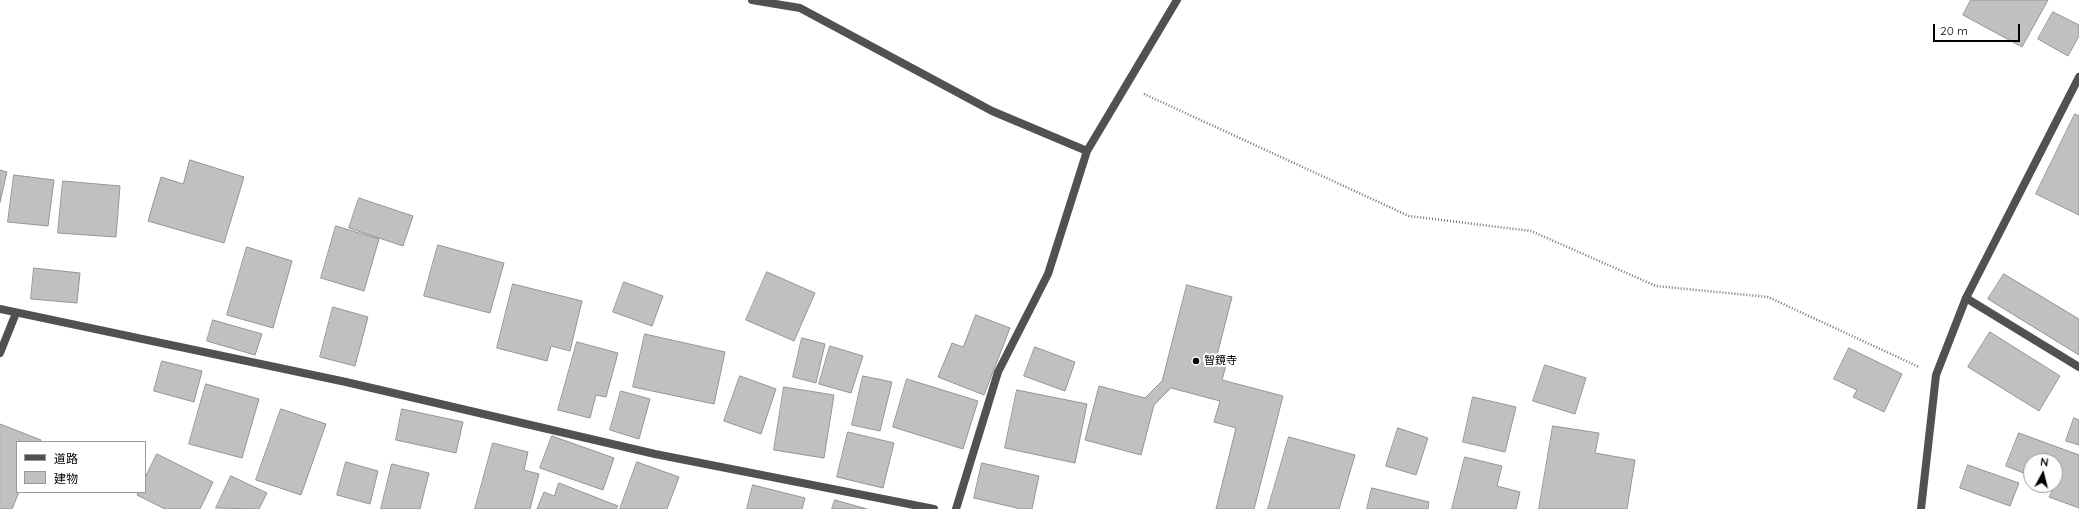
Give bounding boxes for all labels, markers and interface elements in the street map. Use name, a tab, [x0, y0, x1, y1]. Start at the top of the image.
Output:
scale bar	[1935, 16, 2022, 42]
text: 20 m	[1940, 23, 1968, 38]
place label: 智鏡寺	[1204, 354, 1237, 368]
marker: 智鏡寺	[1191, 356, 1201, 366]
legend	[16, 441, 146, 493]
text: 道路	[54, 451, 78, 466]
north arrow	[2023, 453, 2063, 493]
text: N	[2039, 455, 2049, 470]
text: 建物	[54, 471, 78, 486]

